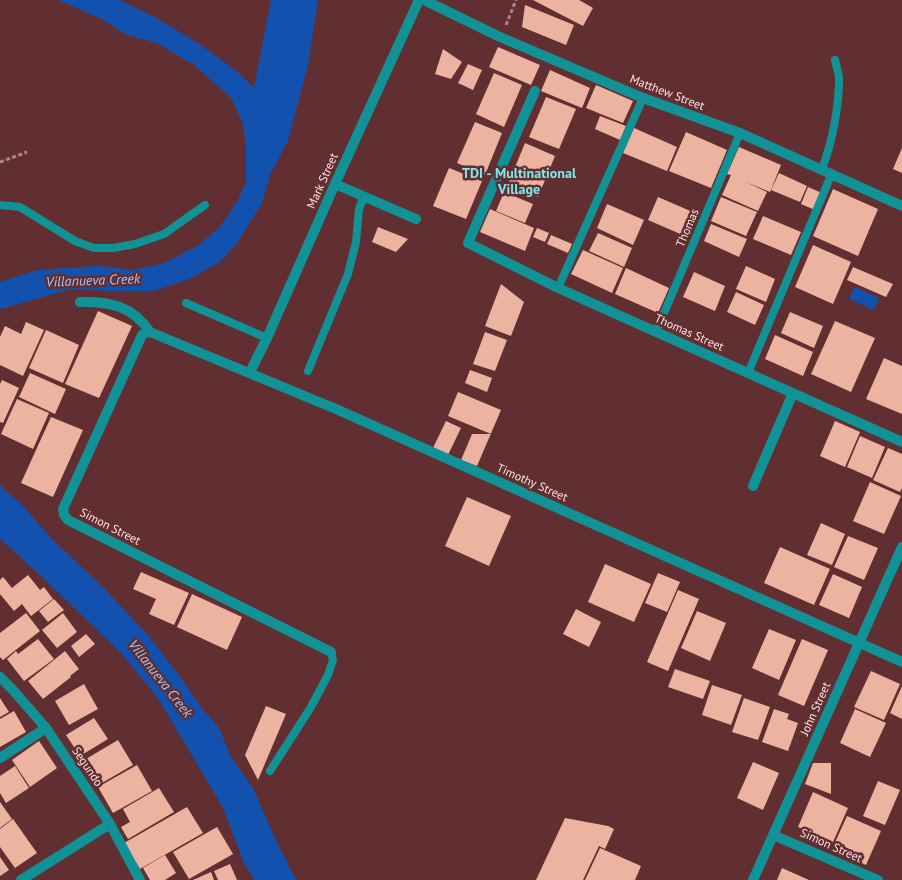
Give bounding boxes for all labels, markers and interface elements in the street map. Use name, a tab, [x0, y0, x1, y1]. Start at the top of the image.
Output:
street label: Matthew Street	[628, 72, 706, 114]
street label: Mark Street	[304, 151, 342, 211]
district label: TDI - Multinational Village	[462, 166, 576, 198]
street label: Thomas	[673, 207, 703, 249]
water label: Villanueva Creek	[46, 271, 140, 291]
street label: Thomas Street	[652, 311, 726, 355]
street label: Timothy Street	[494, 461, 570, 505]
street label: Simon Street	[77, 506, 143, 548]
water label: Villanueva Creek	[124, 637, 196, 721]
street label: John Street	[798, 680, 834, 738]
street label: Segundo	[69, 744, 105, 790]
street label: Simon Street	[798, 826, 864, 866]

